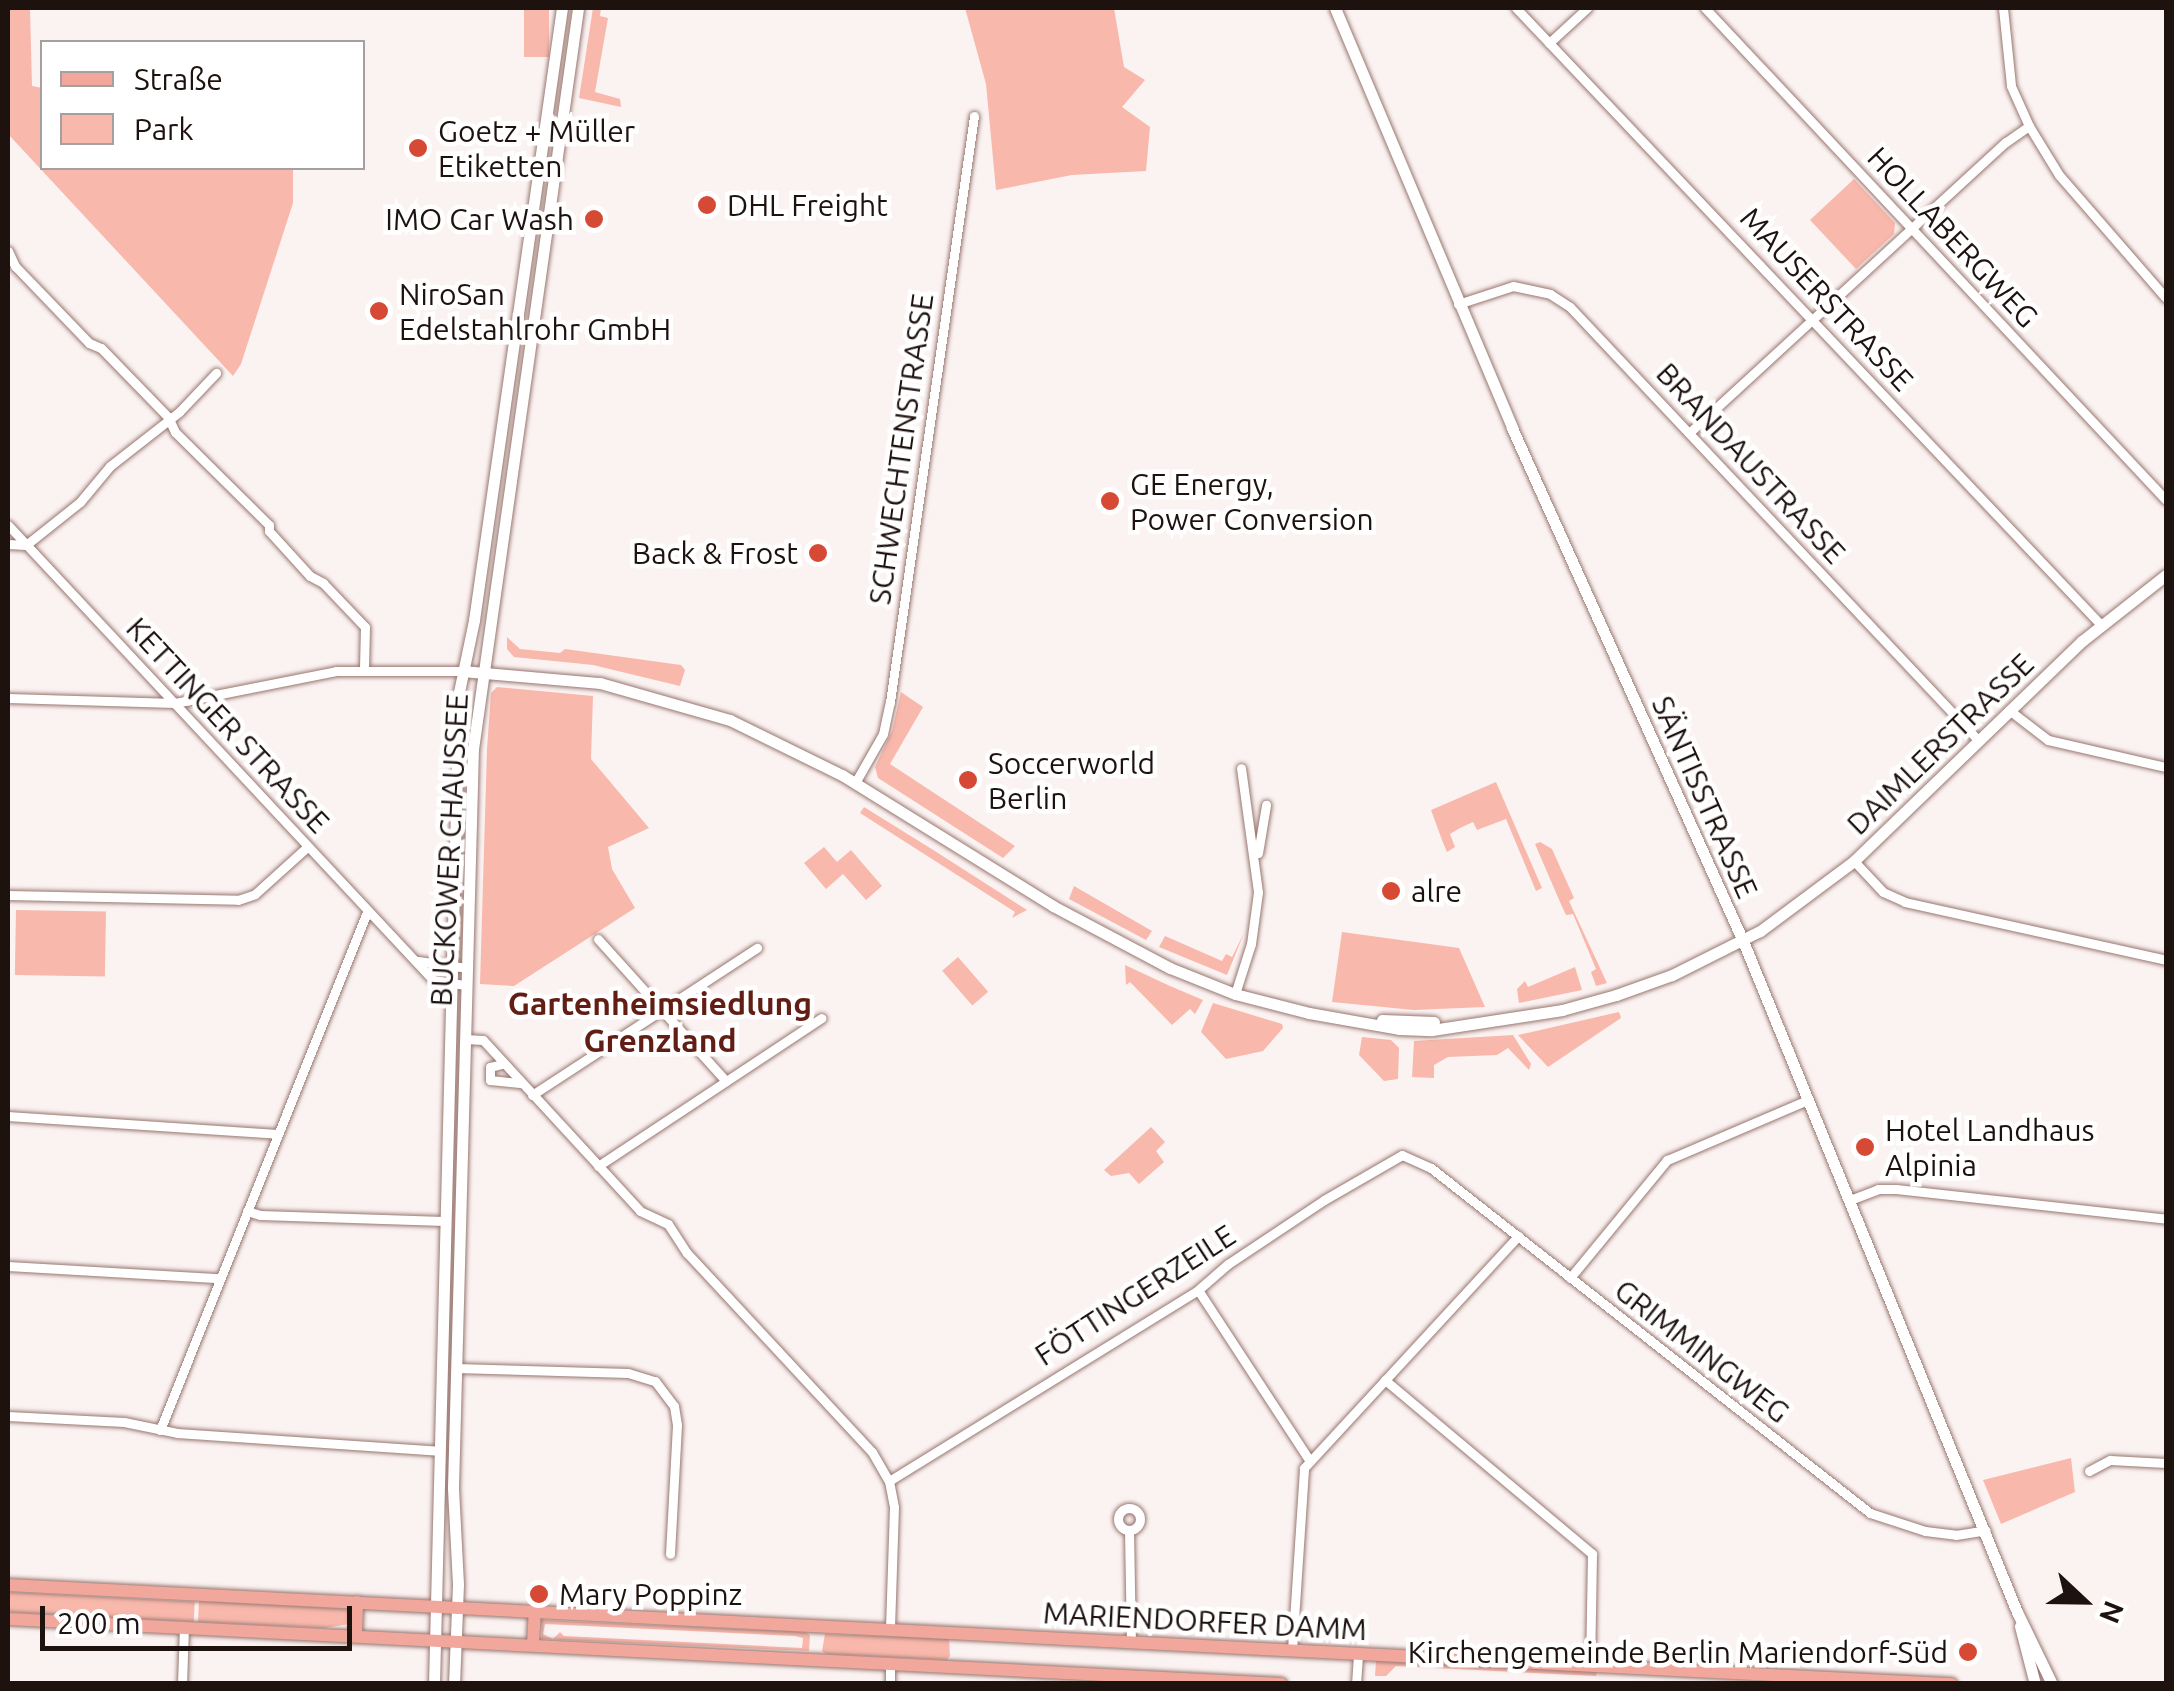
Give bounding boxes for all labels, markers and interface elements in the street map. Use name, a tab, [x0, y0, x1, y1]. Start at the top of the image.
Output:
legend	[40, 40, 365, 170]
text: Straße	[134, 62, 223, 96]
text: Park	[134, 112, 194, 146]
place label: Goetz + Müller Etiketten	[438, 113, 635, 184]
marker: Goetz + Müller Etiketten	[407, 137, 429, 159]
street label: HOLLABERGWEG	[1860, 139, 2046, 335]
place label: DHL Freight	[727, 187, 888, 223]
marker: DHL Freight	[696, 194, 718, 216]
street label: MAUSERSTRASSE	[1733, 200, 1921, 398]
place label: IMO Car Wash	[385, 201, 574, 237]
marker: IMO Car Wash	[583, 208, 605, 230]
place label: NiroSan Edelstahlrohr GmbH	[399, 276, 671, 346]
street label: SCHWECHTENSTRASSE	[861, 291, 941, 607]
marker: NiroSan Edelstahlrohr GmbH	[368, 300, 390, 322]
street label: BRANDAUSTRASSE	[1649, 355, 1853, 571]
place label: GE Energy, Power Conversion	[1130, 466, 1374, 536]
marker: GE Energy, Power Conversion	[1099, 490, 1121, 512]
place label: Back & Frost	[632, 535, 798, 571]
marker: Back & Frost	[807, 542, 829, 564]
street label: KETTINGER STRASSE	[119, 610, 337, 840]
street label: DAIMLERSTRASSE	[1839, 646, 2041, 842]
street label: SÄNTISSTRASSE	[1644, 691, 1766, 903]
street label: BUCKOWER CHAUSSEE	[423, 693, 475, 1007]
place label: Soccerworld Berlin	[988, 745, 1155, 816]
marker: Soccerworld Berlin	[957, 769, 979, 791]
place label: alre	[1411, 873, 1462, 909]
marker: alre	[1380, 880, 1402, 902]
district label: Gartenheimsiedlung Grenzland	[508, 985, 812, 1060]
place label: Hotel Landhaus Alpinia	[1885, 1112, 2095, 1182]
marker: Hotel Landhaus Alpinia	[1854, 1136, 1876, 1158]
street label: FÖTTINGERZEILE	[1028, 1217, 1242, 1373]
street label: GRIMMINGWEG	[1608, 1272, 1796, 1430]
north arrow	[2034, 1551, 2134, 1651]
place label: Mary Poppinz	[559, 1576, 742, 1612]
marker: Mary Poppinz	[528, 1583, 550, 1605]
scale bar	[45, 1586, 358, 1648]
street label: MARIENDORFER DAMM	[1042, 1595, 1368, 1647]
text: N	[2094, 1597, 2131, 1628]
text: 200 m	[57, 1606, 141, 1640]
place label: Kirchengemeinde Berlin Mariendorf-Süd	[1408, 1634, 1948, 1670]
marker: Kirchengemeinde Berlin Mariendorf-Süd	[1957, 1641, 1979, 1663]

